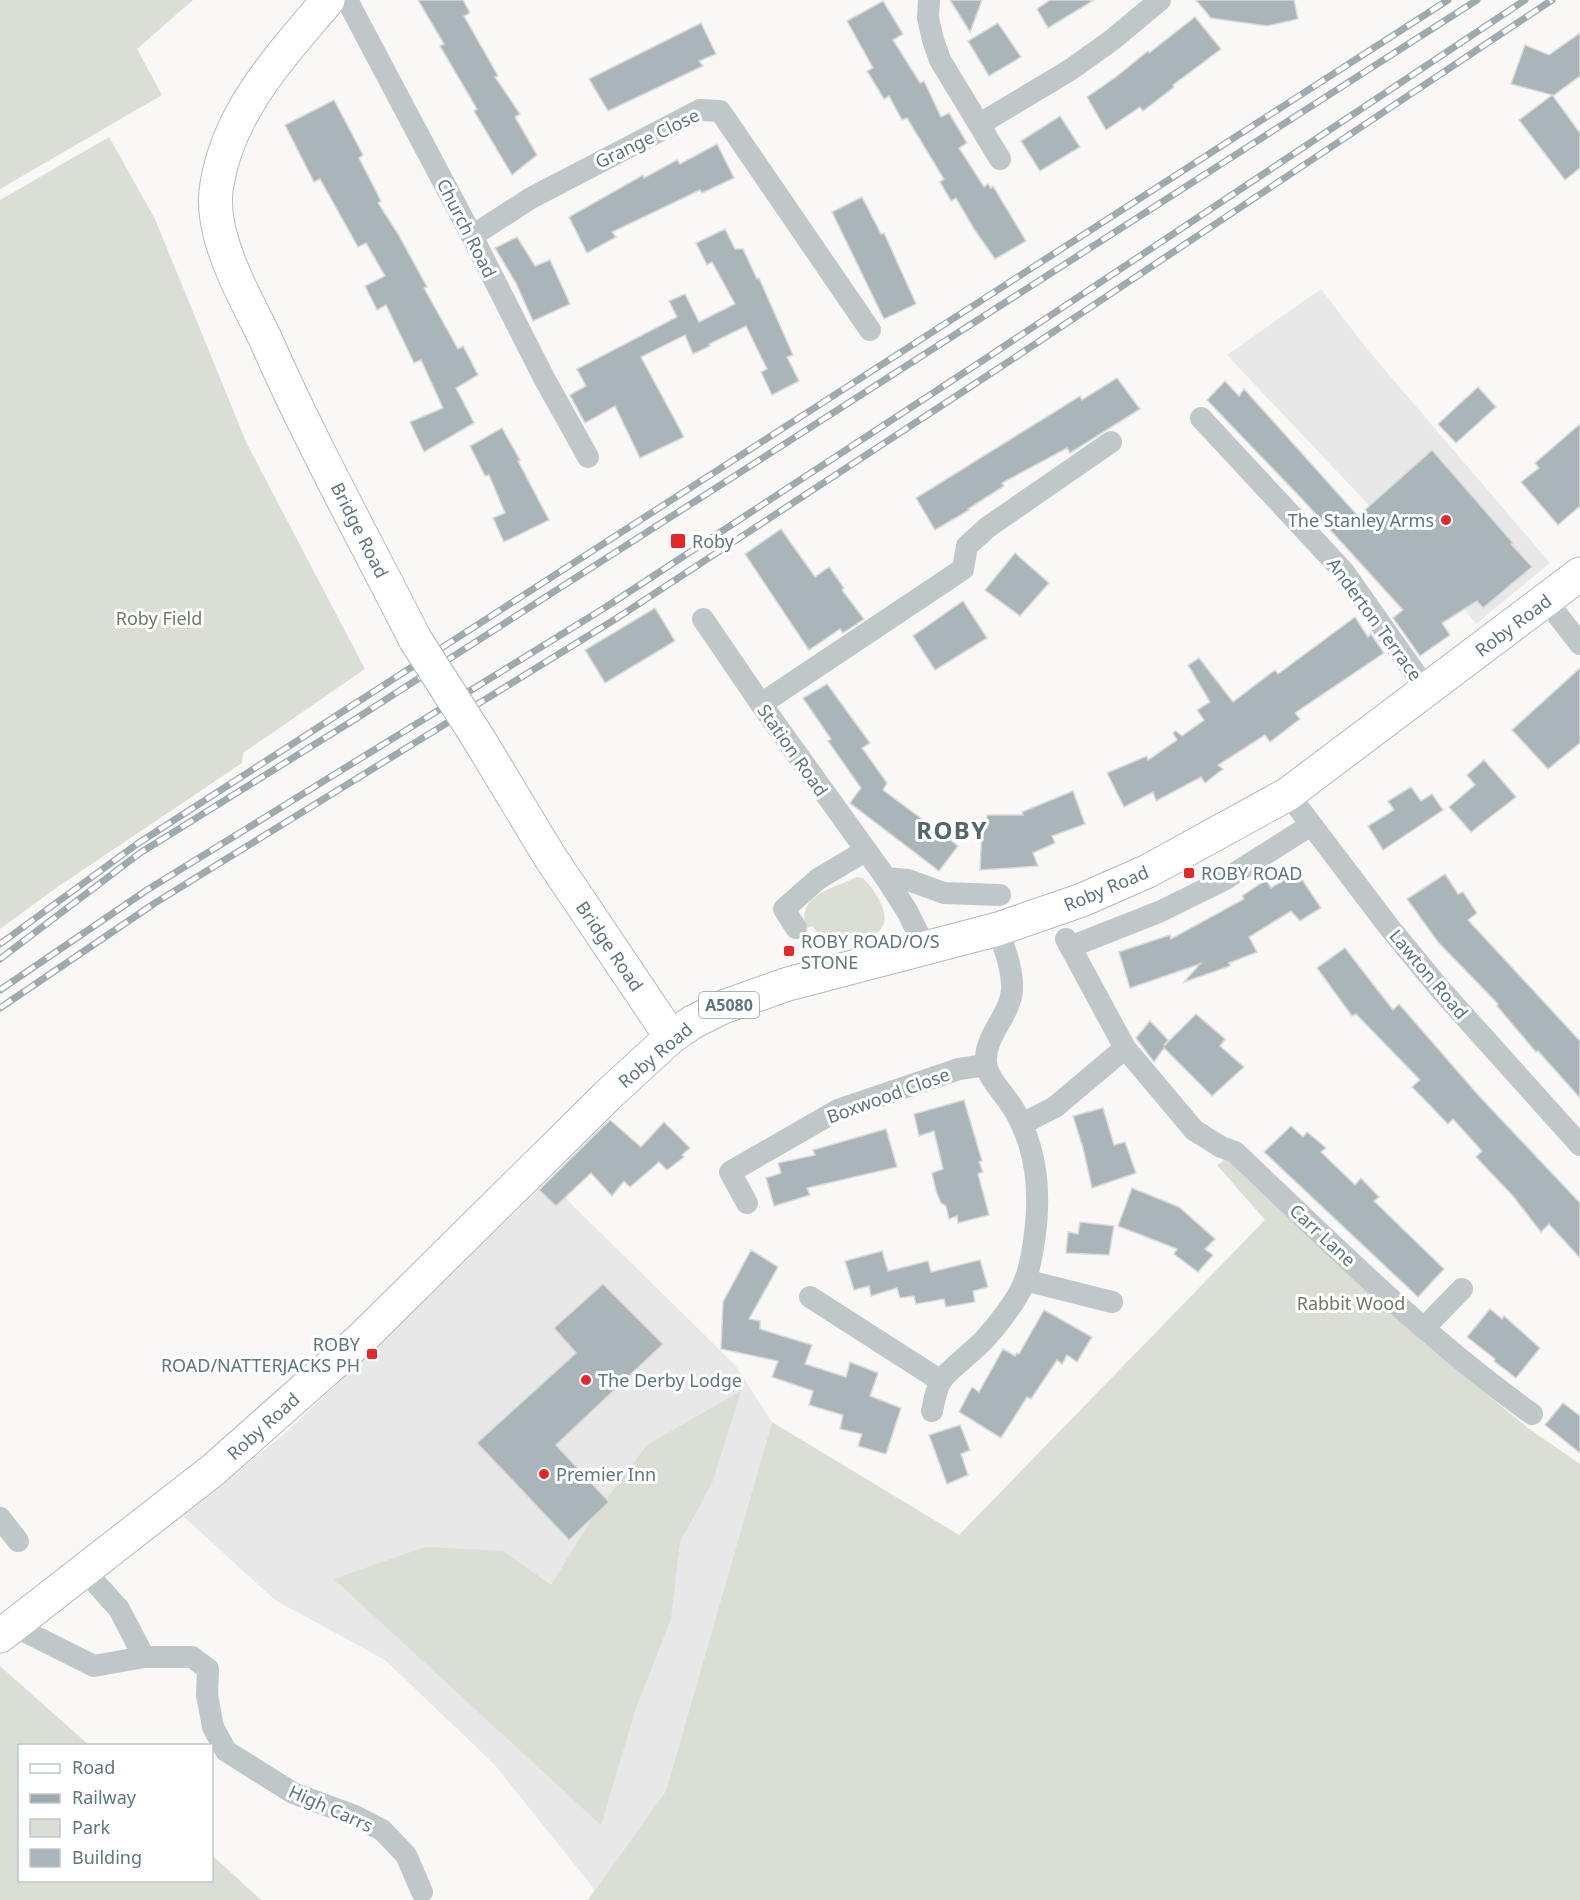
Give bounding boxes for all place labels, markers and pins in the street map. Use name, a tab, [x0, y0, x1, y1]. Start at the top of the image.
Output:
place label: The Stanley Arms	[1288, 508, 1434, 532]
marker: The Stanley Arms	[1439, 513, 1453, 527]
place label: Roby	[692, 529, 735, 553]
marker: Roby	[669, 532, 687, 550]
place label: ROBY ROAD	[1201, 861, 1302, 885]
marker: ROBY ROAD	[1182, 866, 1196, 880]
place label: ROBY ROAD/O/S STONE	[801, 929, 940, 974]
marker: ROBY ROAD/O/S STONE	[782, 944, 796, 958]
place label: ROBY ROAD/NATTERJACKS PH	[161, 1332, 361, 1377]
marker: ROBY ROAD/NATTERJACKS PH	[365, 1347, 379, 1361]
place label: The Derby Lodge	[598, 1368, 742, 1392]
marker: The Derby Lodge	[579, 1373, 593, 1387]
place label: Premier Inn	[556, 1462, 656, 1486]
marker: Premier Inn	[537, 1467, 551, 1481]

